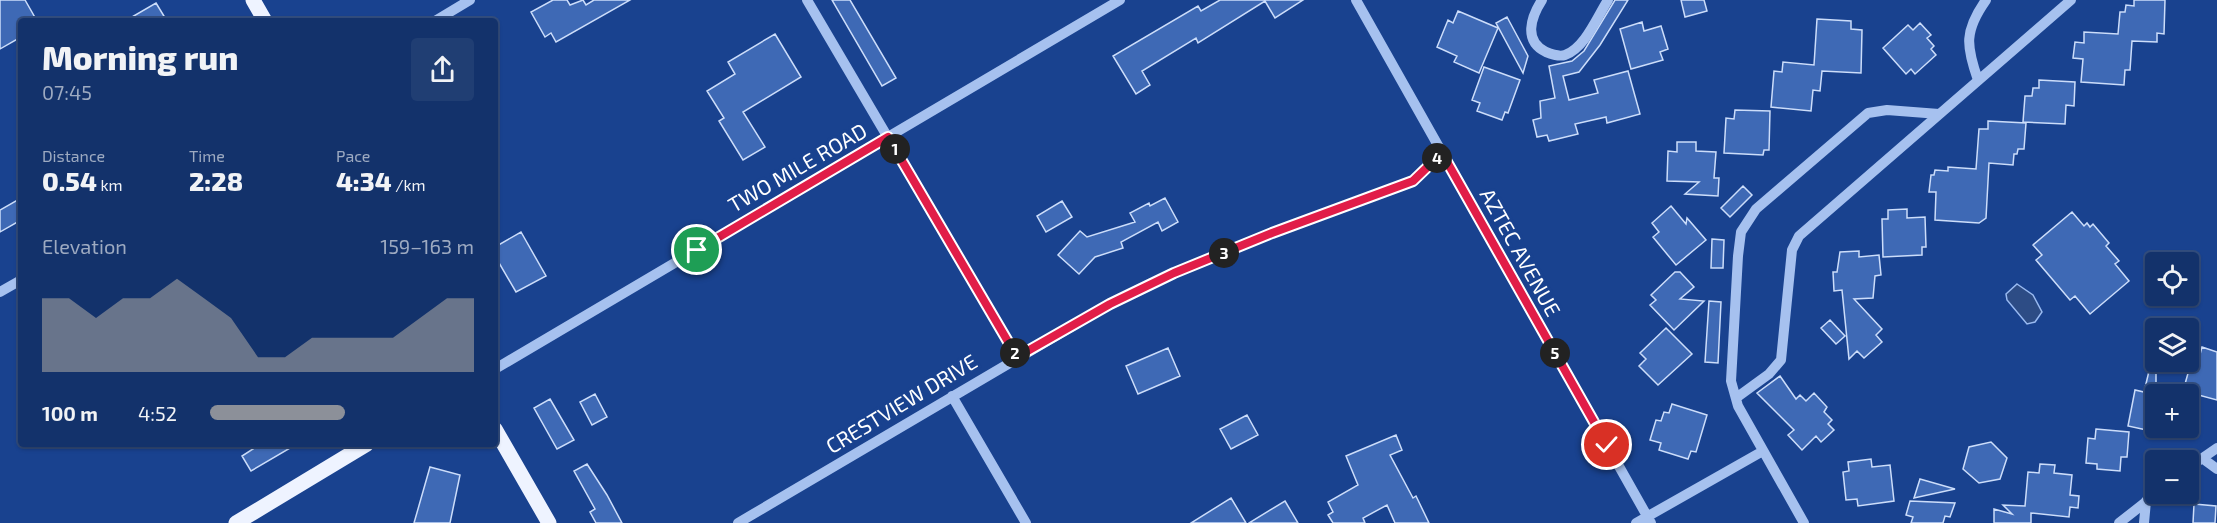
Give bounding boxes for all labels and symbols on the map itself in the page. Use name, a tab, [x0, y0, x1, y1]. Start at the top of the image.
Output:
street label: TWO MILE ROAD	[723, 117, 871, 217]
pin: 1	[880, 134, 910, 164]
pin: 4	[1422, 143, 1452, 173]
street label: AZTEC AVENUE	[1476, 184, 1566, 320]
pin	[671, 224, 722, 275]
pin: 3	[1209, 238, 1239, 268]
pin: 2	[1000, 338, 1030, 368]
pin: 5	[1540, 338, 1570, 368]
street label: CRESTVIEW DRIVE	[821, 348, 981, 458]
pin	[1581, 419, 1632, 470]

